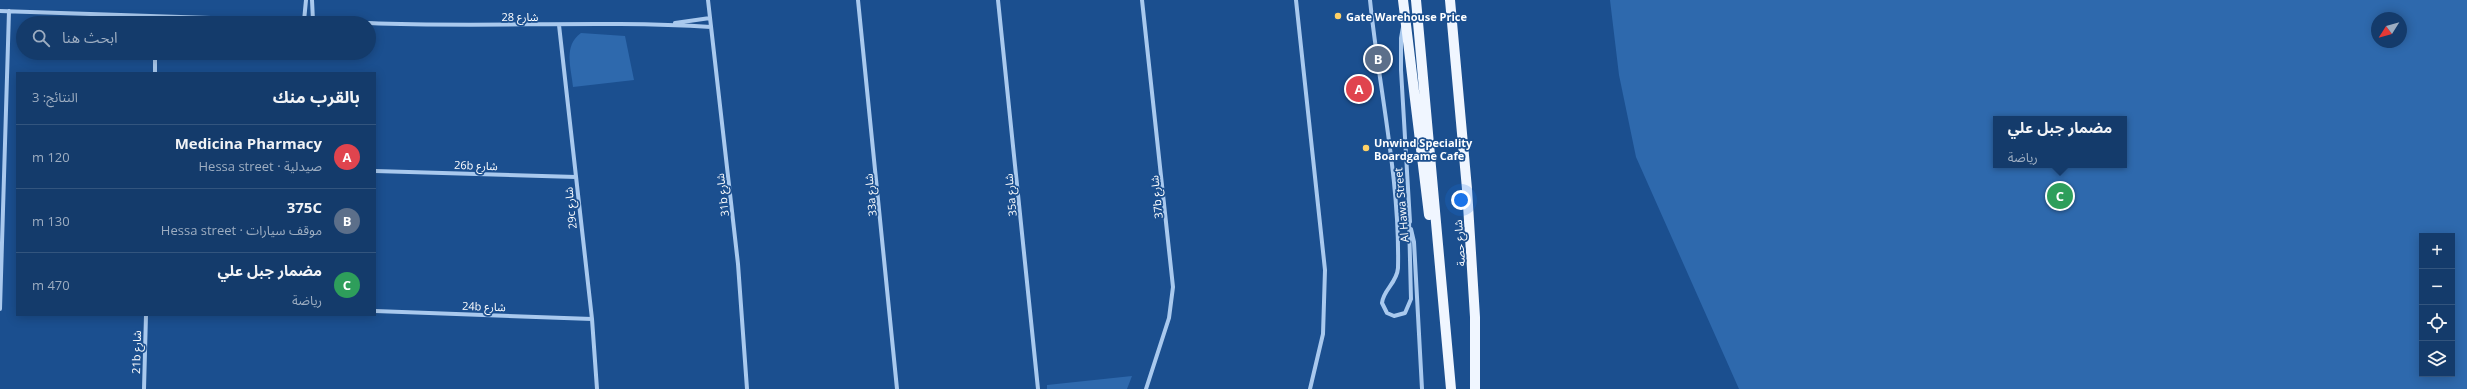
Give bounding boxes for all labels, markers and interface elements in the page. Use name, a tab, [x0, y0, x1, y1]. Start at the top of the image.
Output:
street label: شارع 28	[502, 9, 539, 25]
place label: Gate Warehouse Price	[1346, 9, 1468, 24]
marker: Gate Warehouse Price	[1333, 11, 1343, 21]
north arrow	[2371, 12, 2407, 48]
search box	[16, 16, 376, 60]
icon: search	[30, 27, 52, 49]
text: ابحث هنا	[62, 27, 118, 47]
pin: B	[1365, 44, 1391, 74]
pin: A	[1346, 74, 1372, 104]
text: بالقرب منك	[273, 85, 360, 108]
text: النتائج: 3	[32, 88, 78, 106]
popup	[1993, 116, 2127, 168]
text: مضمار جبل علي	[2008, 117, 2112, 137]
text: Medicina Pharmacy	[175, 133, 322, 153]
place label: Unwind Speciality Boardgame Cafe	[1374, 135, 1473, 163]
marker: Unwind Speciality Boardgame Cafe	[1361, 143, 1371, 153]
text: 120 m	[32, 148, 70, 166]
text: A	[343, 148, 352, 166]
text: رياضة	[2008, 148, 2038, 166]
text: صيدلية · Hessa street	[199, 157, 322, 175]
street label: 26b شارع	[454, 157, 498, 174]
street label: Al Hawa Street	[1390, 167, 1412, 243]
street label: 31b شارع	[712, 172, 733, 218]
street label: 33a شارع	[860, 172, 881, 217]
street label: 35a شارع	[1000, 172, 1021, 217]
street label: 37b شارع	[1146, 174, 1167, 219]
pin: C	[2047, 181, 2073, 211]
street label: 29c شارع	[560, 186, 581, 230]
your location	[1451, 190, 1471, 210]
text: 375C	[287, 197, 322, 217]
text: 130 m	[32, 212, 70, 230]
text: B	[343, 212, 351, 230]
street label: شارع حصة	[1450, 219, 1469, 267]
text: موقف سيارات · Hessa street	[161, 221, 322, 239]
map controls	[2419, 233, 2455, 377]
button: +	[2419, 233, 2455, 269]
text: مضمار جبل علي	[218, 260, 322, 280]
button: −	[2419, 269, 2455, 305]
text: 470 m	[32, 276, 70, 294]
text: C	[343, 276, 351, 294]
text: رياضة	[292, 291, 322, 309]
street label: 24b شارع	[462, 298, 506, 315]
button: locate	[2419, 305, 2455, 341]
street label: 21b شارع	[128, 330, 145, 374]
button: layers	[2419, 341, 2455, 377]

